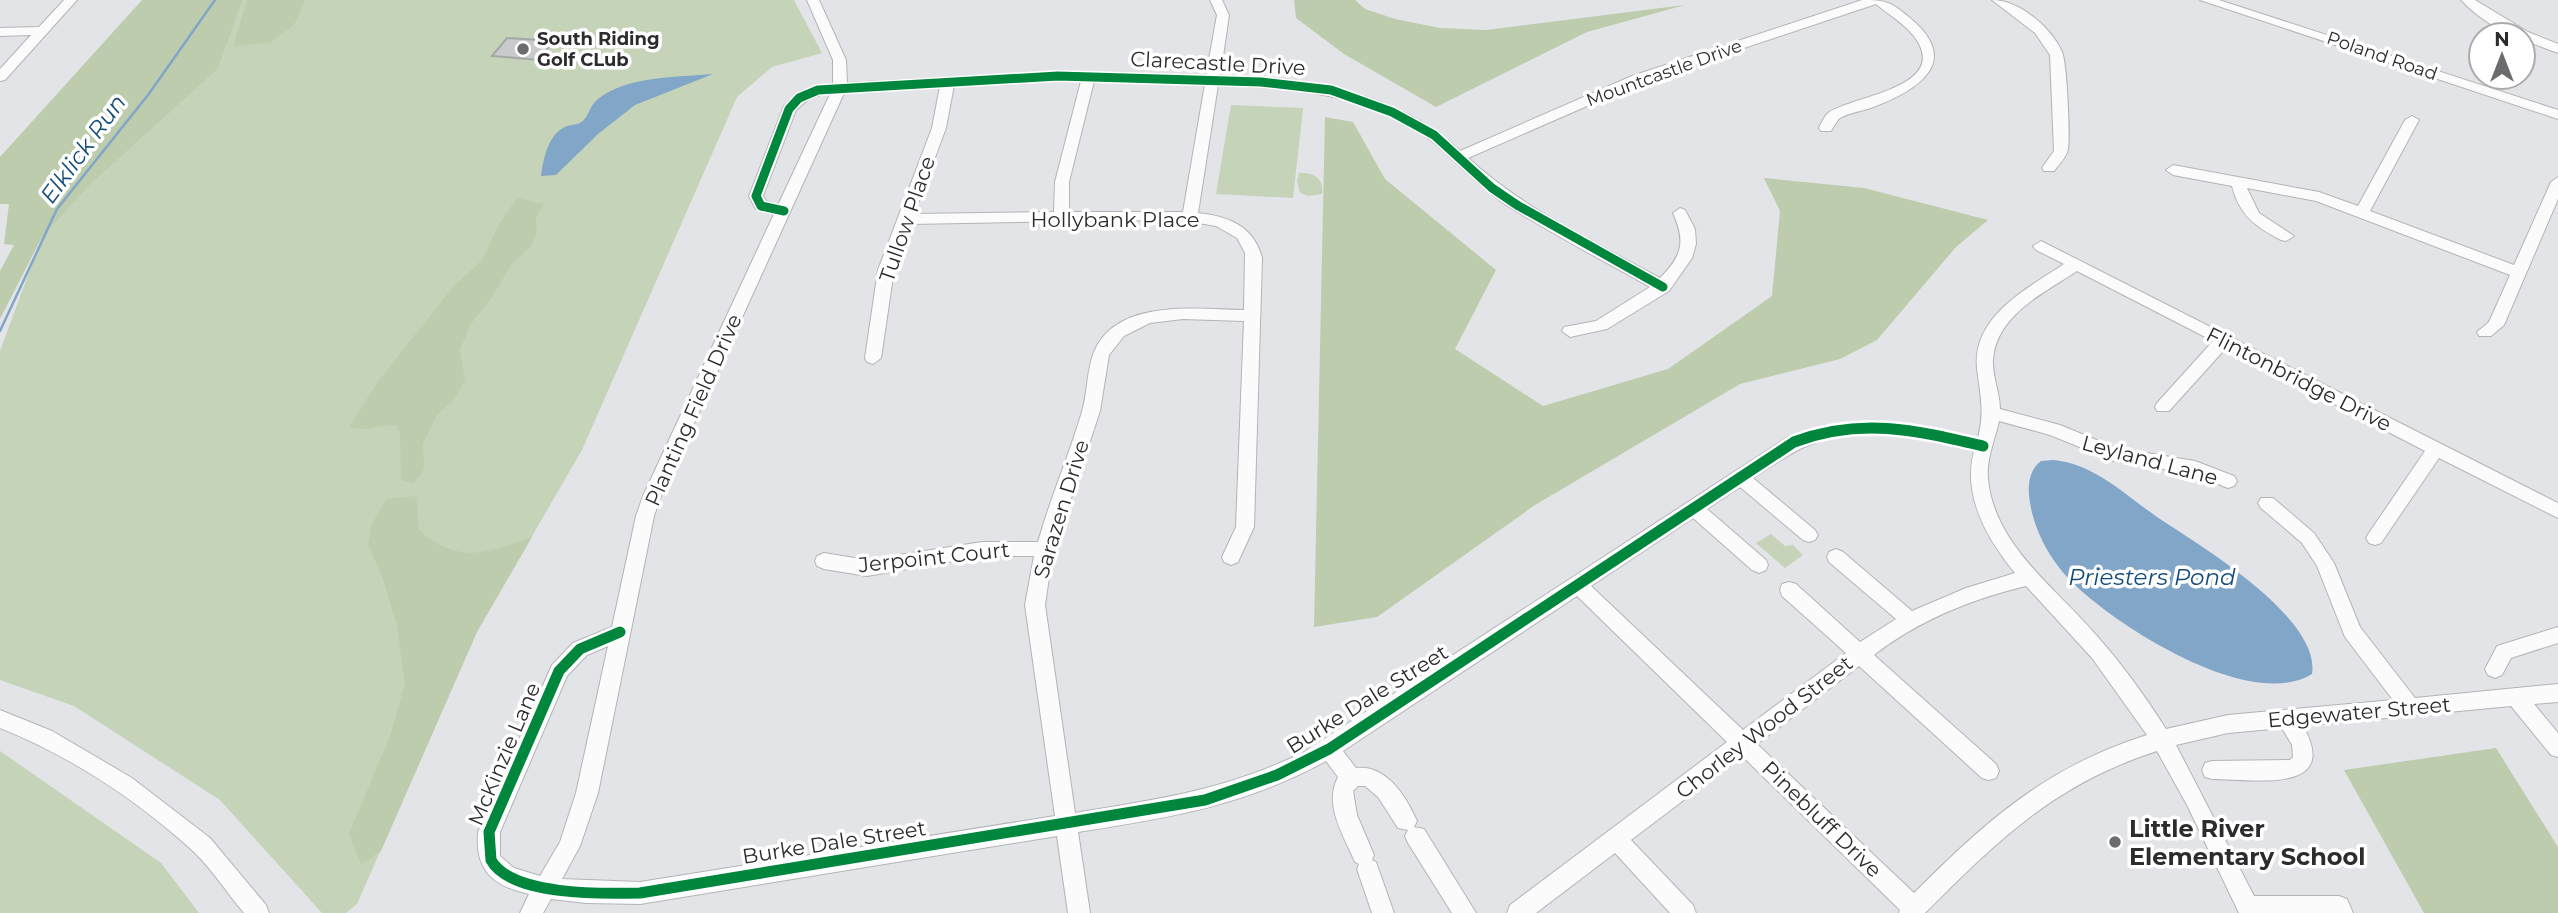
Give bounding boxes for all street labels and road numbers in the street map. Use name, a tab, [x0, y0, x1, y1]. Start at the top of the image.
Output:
street label: Poland Road	[2324, 27, 2440, 85]
street label: Mountcastle Drive	[1583, 35, 1745, 111]
street label: Clarecastle Drive	[1130, 46, 1306, 80]
street label: Tullow Place	[874, 153, 940, 285]
street label: Hollybank Place	[1030, 207, 1200, 232]
street label: Planting Field Drive	[639, 310, 747, 510]
street label: Flintonbridge Drive	[2202, 321, 2396, 437]
street label: Leyland Lane	[2079, 430, 2221, 490]
street label: Sarazen Drive	[1028, 437, 1094, 581]
street label: Jerpoint Court	[856, 537, 1011, 577]
street label: Burke Dale Street	[1282, 639, 1452, 759]
street label: Chorley Wood Street	[1671, 650, 1857, 804]
street label: McKinzie Lane	[463, 679, 545, 829]
street label: Edgewater Street	[2266, 692, 2452, 732]
street label: Pinebluff Drive	[1757, 756, 1887, 882]
street label: Burke Dale Street	[740, 815, 928, 869]

